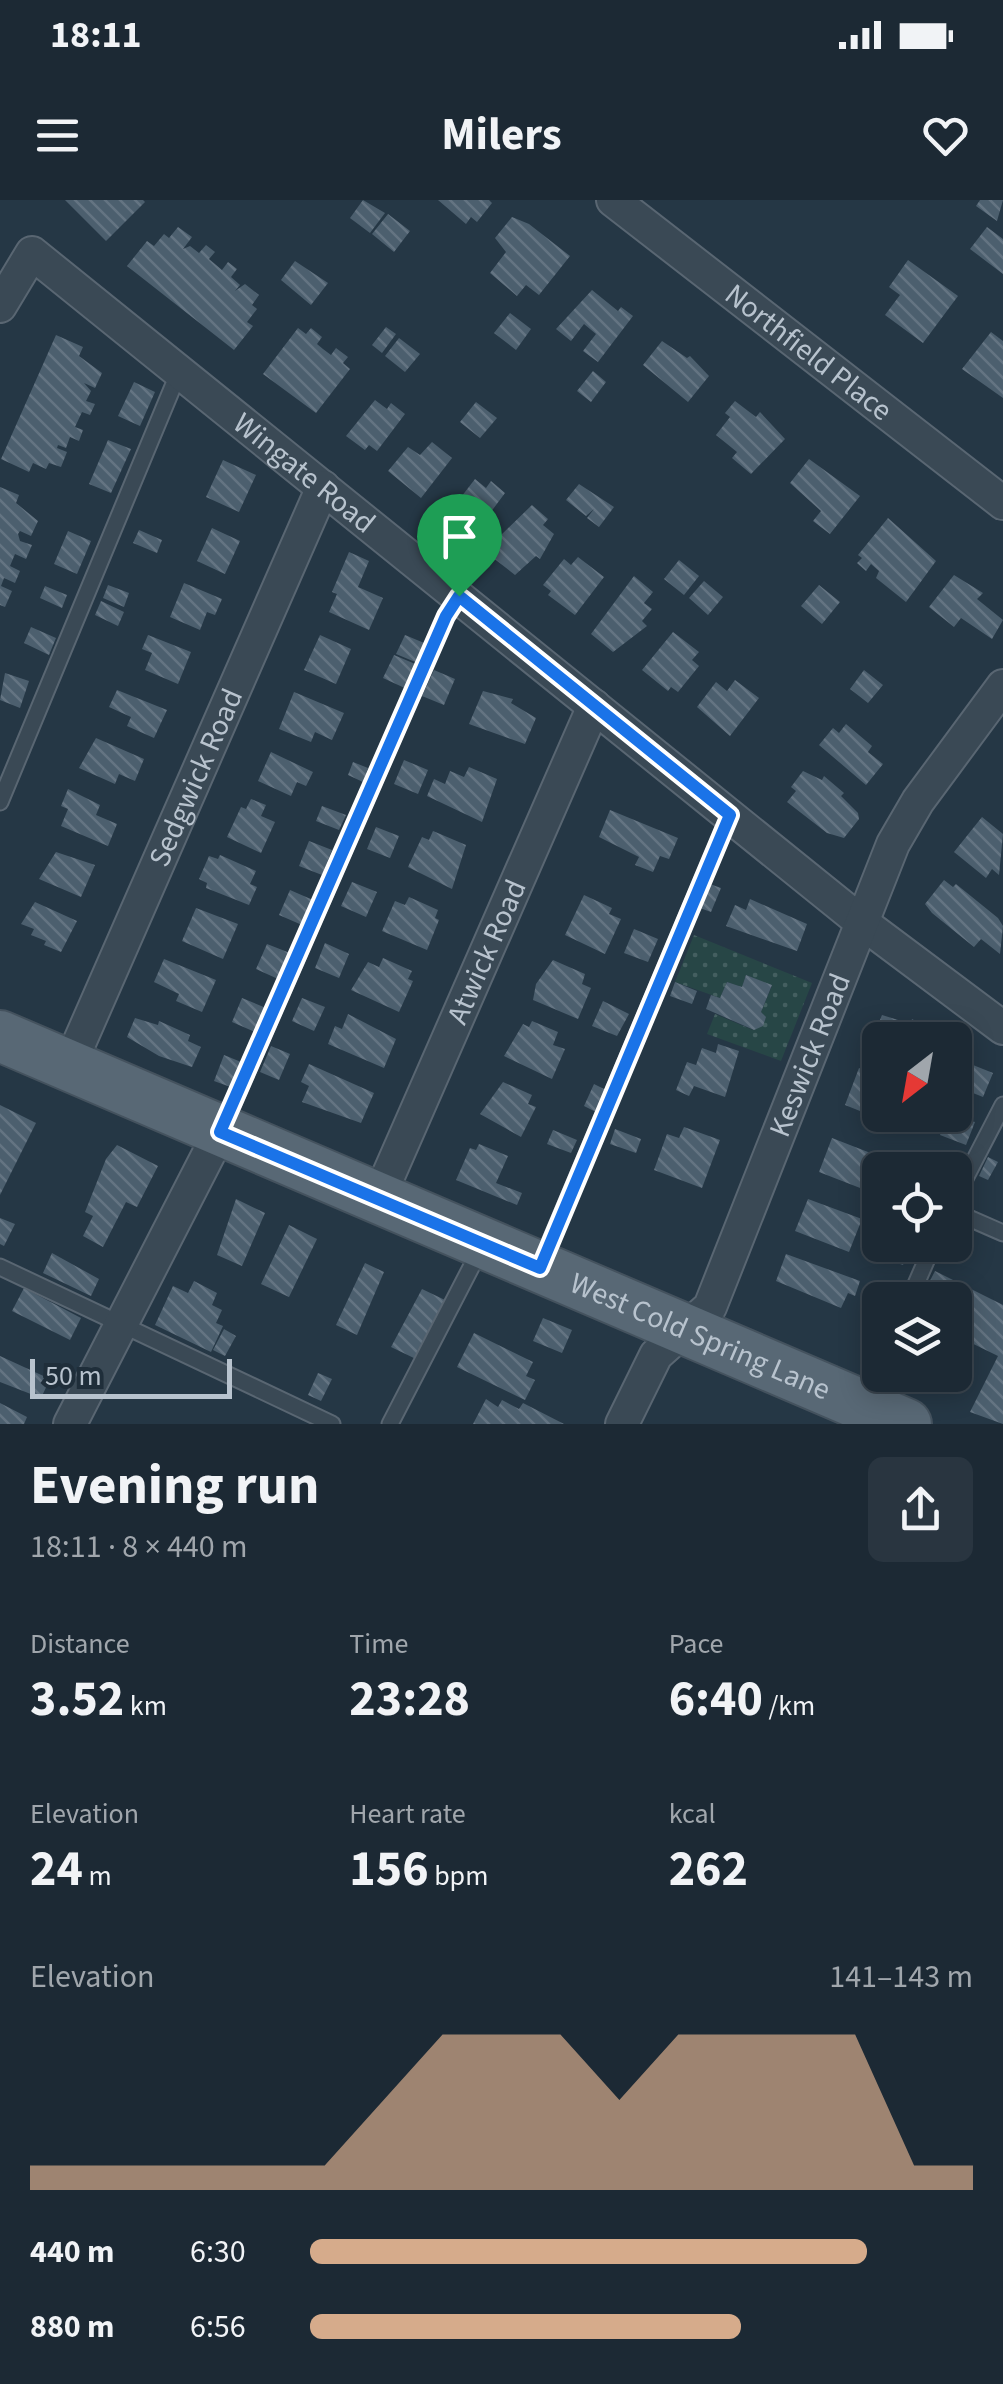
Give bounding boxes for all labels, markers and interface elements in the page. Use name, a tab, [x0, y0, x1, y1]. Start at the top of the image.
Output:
text: 18:11	[50, 8, 142, 62]
text: Milers	[441, 103, 562, 167]
icon: menu	[30, 108, 85, 163]
icon: heart	[918, 108, 973, 163]
street label: Northfield Place	[716, 274, 901, 431]
street label: Wingate Road	[224, 403, 385, 544]
pin	[417, 494, 502, 597]
icon: arrive	[432, 509, 487, 564]
street label: Sedgwick Road	[138, 682, 254, 874]
street label: Atwick Road	[436, 873, 537, 1031]
street label: Keswick Road	[758, 967, 862, 1143]
north arrow	[862, 1022, 972, 1132]
map controls	[862, 1022, 972, 1392]
button: locate	[862, 1152, 972, 1262]
street label: West Cold Spring Lane	[563, 1262, 837, 1411]
button: layers	[862, 1282, 972, 1392]
scale bar	[30, 1354, 232, 1398]
text: 50 m	[45, 1356, 102, 1396]
text: Evening run	[30, 1447, 319, 1525]
button: share	[868, 1457, 973, 1562]
text: 18:11 · 8 × 440 m	[30, 1524, 248, 1570]
text: Distance	[30, 1624, 130, 1664]
text: Time	[349, 1624, 408, 1664]
text: Pace	[669, 1624, 724, 1664]
text: 3.52	[30, 1664, 124, 1735]
text: 23:28	[349, 1664, 470, 1735]
text: 6:40	[669, 1664, 763, 1735]
text: km	[124, 1686, 167, 1726]
text: /km	[763, 1686, 815, 1726]
text: Elevation	[30, 1794, 139, 1834]
text: Heart rate	[349, 1794, 466, 1834]
text: kcal	[669, 1794, 716, 1834]
text: 24	[30, 1834, 83, 1905]
text: 156	[349, 1834, 429, 1905]
text: 262	[669, 1834, 748, 1905]
text: m	[83, 1856, 112, 1896]
text: bpm	[429, 1856, 488, 1896]
text: Elevation	[30, 1954, 155, 2000]
text: 141–143 m	[829, 1954, 973, 2000]
text: 440 m	[30, 2229, 115, 2275]
text: 6:30	[190, 2229, 246, 2275]
text: 880 m	[30, 2304, 115, 2350]
text: 6:56	[190, 2304, 246, 2350]

